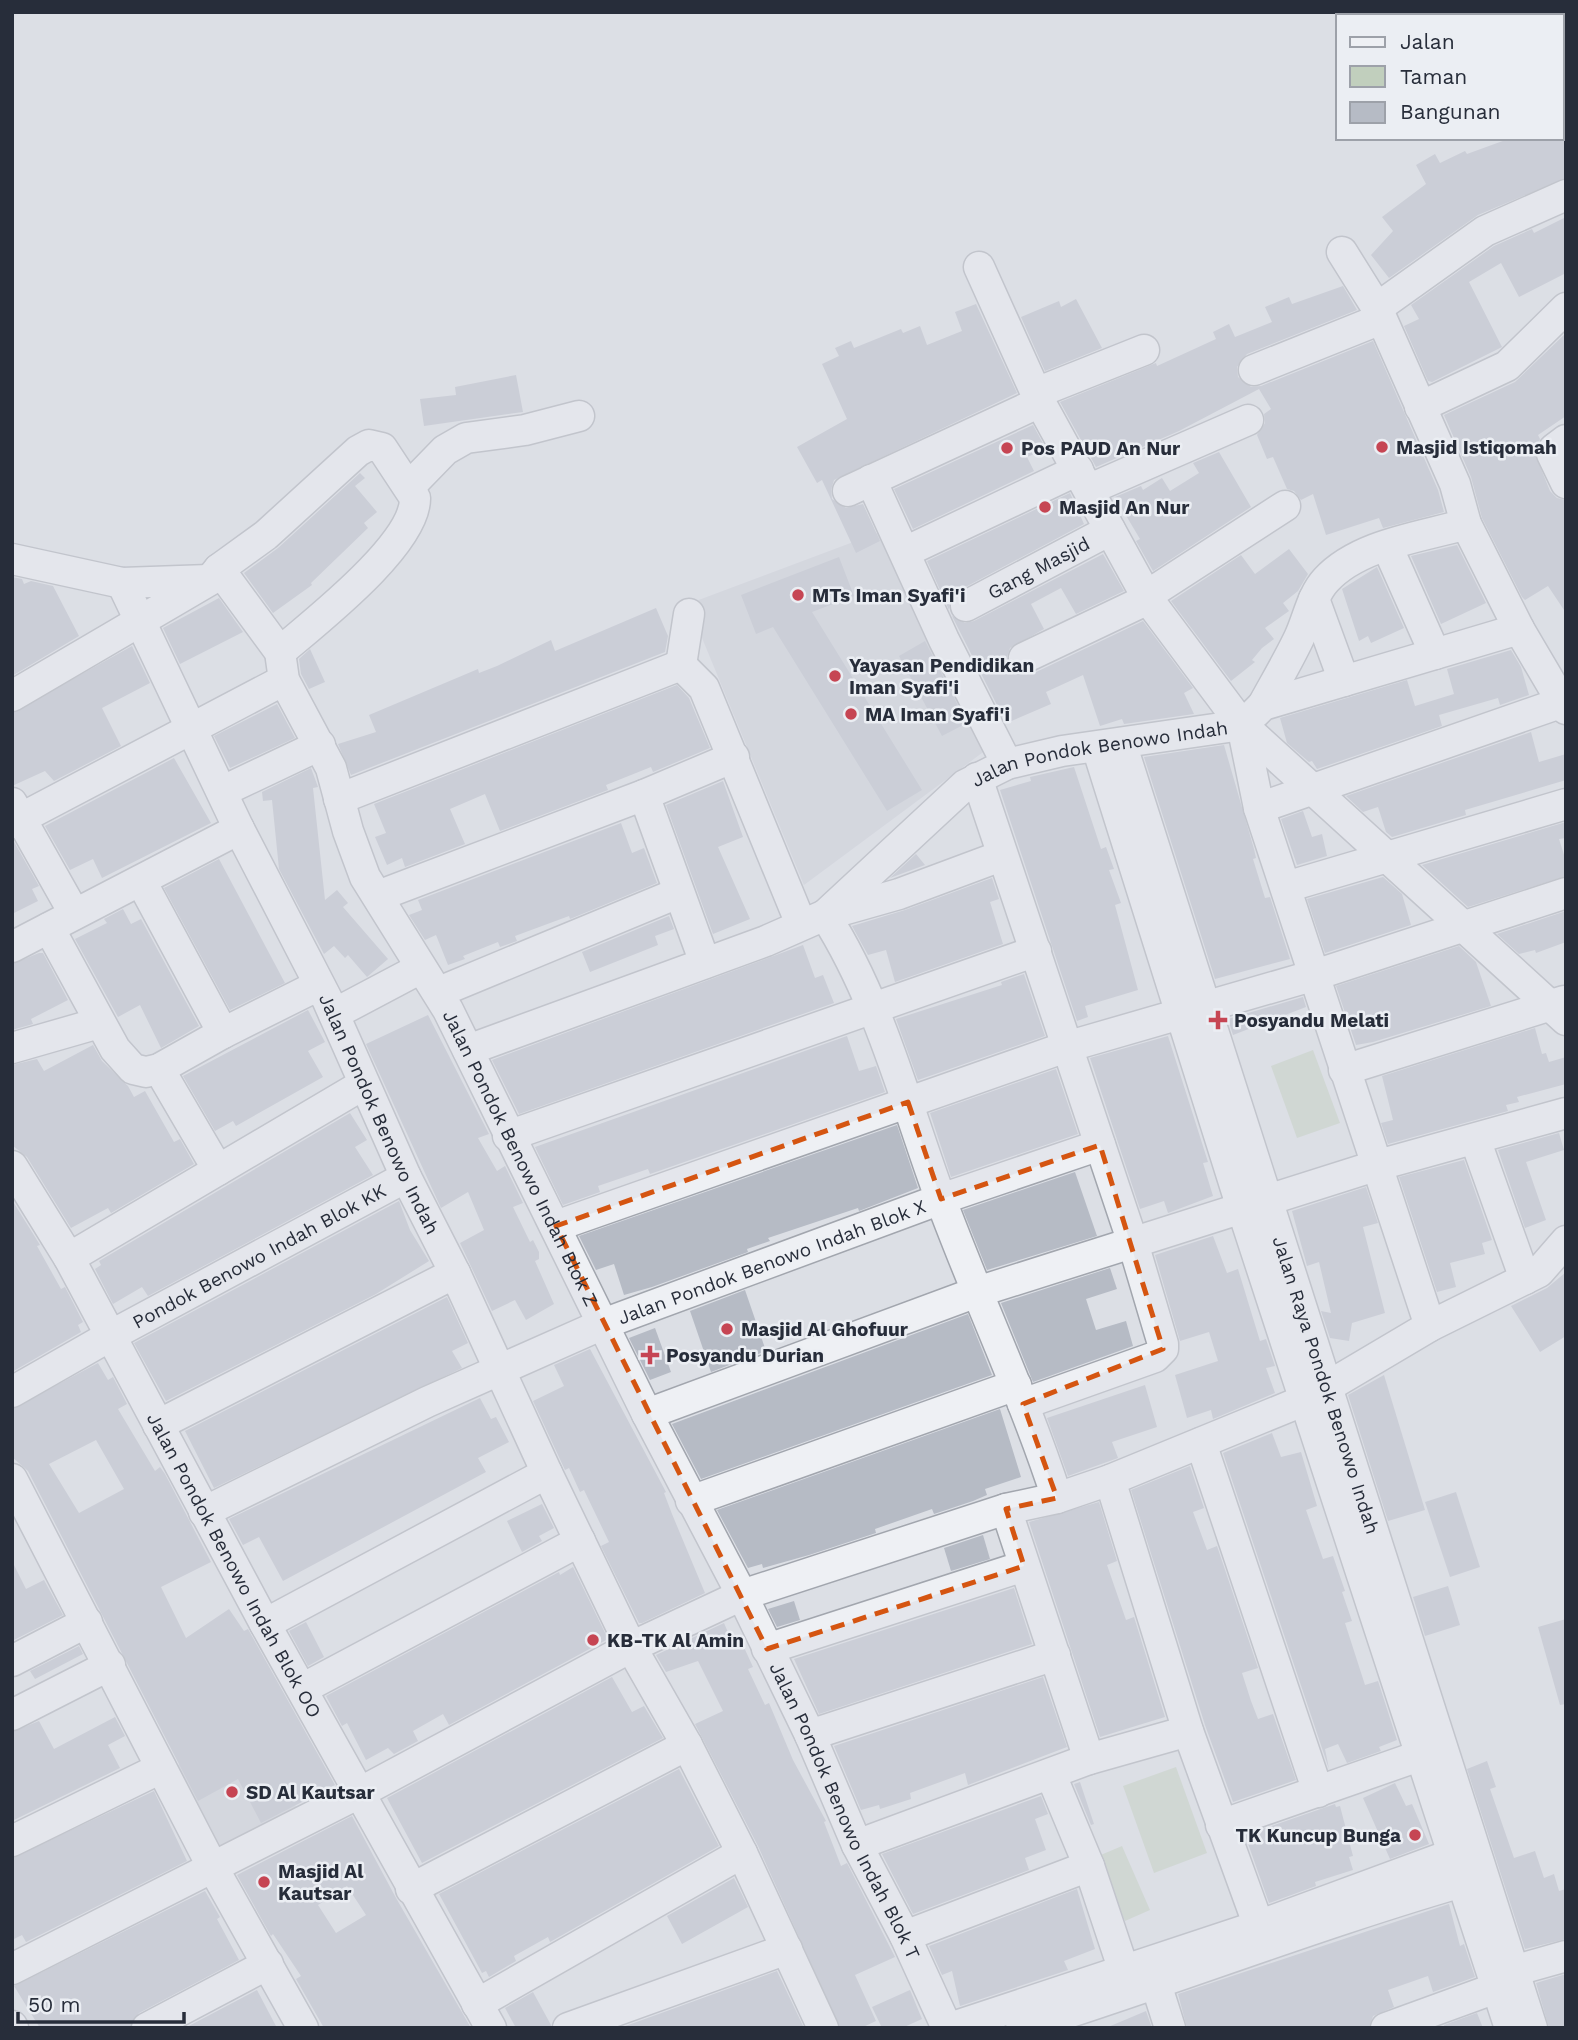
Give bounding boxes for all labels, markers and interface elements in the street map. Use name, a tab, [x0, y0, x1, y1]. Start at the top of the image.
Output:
legend	[1336, 14, 1564, 140]
text: Jalan	[1400, 29, 1455, 54]
text: Taman	[1400, 64, 1467, 89]
text: Bangunan	[1400, 99, 1501, 124]
place label: Masjid Istiqomah	[1396, 436, 1557, 459]
place label: Pos PAUD An Nur	[1021, 437, 1181, 460]
marker: Masjid Istiqomah	[1374, 439, 1390, 455]
marker: Pos PAUD An Nur	[999, 440, 1015, 456]
place label: Masjid An Nur	[1059, 496, 1190, 519]
marker: Masjid An Nur	[1037, 499, 1053, 515]
street label: Gang Masjid	[984, 531, 1093, 604]
place label: MTs Iman Syafi'i	[812, 584, 965, 607]
marker: MTs Iman Syafi'i	[790, 587, 806, 603]
place label: Yayasan Pendidikan Iman Syafi'i	[849, 654, 1034, 699]
marker: Yayasan Pendidikan Iman Syafi'i	[827, 668, 843, 684]
place label: MA Iman Syafi'i	[865, 703, 1010, 726]
marker: MA Iman Syafi'i	[843, 706, 859, 722]
street label: Jalan Pondok Benowo Indah	[967, 716, 1229, 791]
street label: Jalan Pondok Benowo Indah	[314, 990, 445, 1238]
street label: Jalan Pondok Benowo Indah Blok Z	[438, 1006, 603, 1310]
place label: Posyandu Melati	[1234, 1009, 1389, 1032]
marker: Posyandu Melati	[1208, 1010, 1228, 1030]
street label: Pondok Benowo Indah Blok KK	[128, 1179, 390, 1333]
street label: Jalan Pondok Benowo Indah Blok X	[615, 1194, 929, 1329]
street label: Jalan Raya Pondok Benowo Indah	[1268, 1233, 1385, 1537]
place label: Masjid Al Ghofuur	[741, 1318, 909, 1341]
marker: Masjid Al Ghofuur	[719, 1321, 735, 1337]
place label: Posyandu Durian	[666, 1344, 824, 1367]
marker: Posyandu Durian	[640, 1345, 660, 1365]
street label: Jalan Pondok Benowo Indah Blok OO	[142, 1409, 327, 1722]
place label: KB-TK Al Amin	[607, 1629, 744, 1652]
marker: KB-TK Al Amin	[585, 1632, 601, 1648]
street label: Jalan Pondok Benowo Indah Blok T	[765, 1658, 925, 1963]
place label: SD Al Kautsar	[246, 1781, 375, 1804]
marker: SD Al Kautsar	[224, 1784, 240, 1800]
place label: TK Kuncup Bunga	[1236, 1824, 1401, 1847]
marker: TK Kuncup Bunga	[1407, 1827, 1423, 1843]
place label: Masjid Al Kautsar	[278, 1860, 364, 1905]
marker: Masjid Al Kautsar	[256, 1874, 272, 1890]
scale bar	[18, 1980, 184, 2024]
text: 50 m	[28, 1992, 80, 2017]

